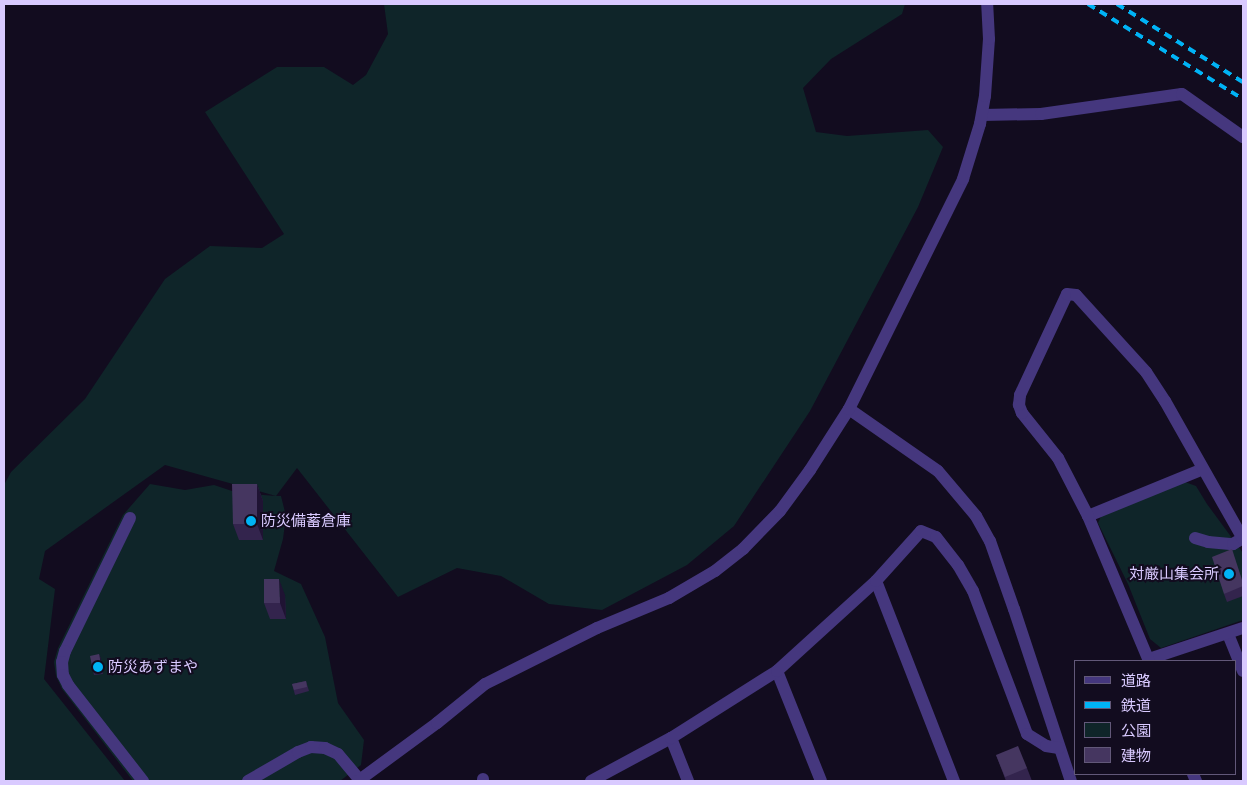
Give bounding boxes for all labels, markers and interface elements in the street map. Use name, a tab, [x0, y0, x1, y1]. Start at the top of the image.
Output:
place label: 防災備蓄倉庫	[261, 512, 351, 530]
marker: 防災備蓄倉庫	[245, 515, 257, 527]
place label: 対厳山集会所	[1129, 565, 1219, 583]
marker: 対厳山集会所	[1223, 568, 1235, 580]
place label: 防災あずまや	[108, 658, 198, 676]
legend	[1074, 660, 1237, 775]
marker: 防災あずまや	[92, 661, 104, 673]
text: 道路	[1121, 671, 1151, 689]
text: 鉄道	[1121, 696, 1151, 714]
text: 公園	[1121, 721, 1151, 739]
text: 建物	[1121, 746, 1151, 764]

